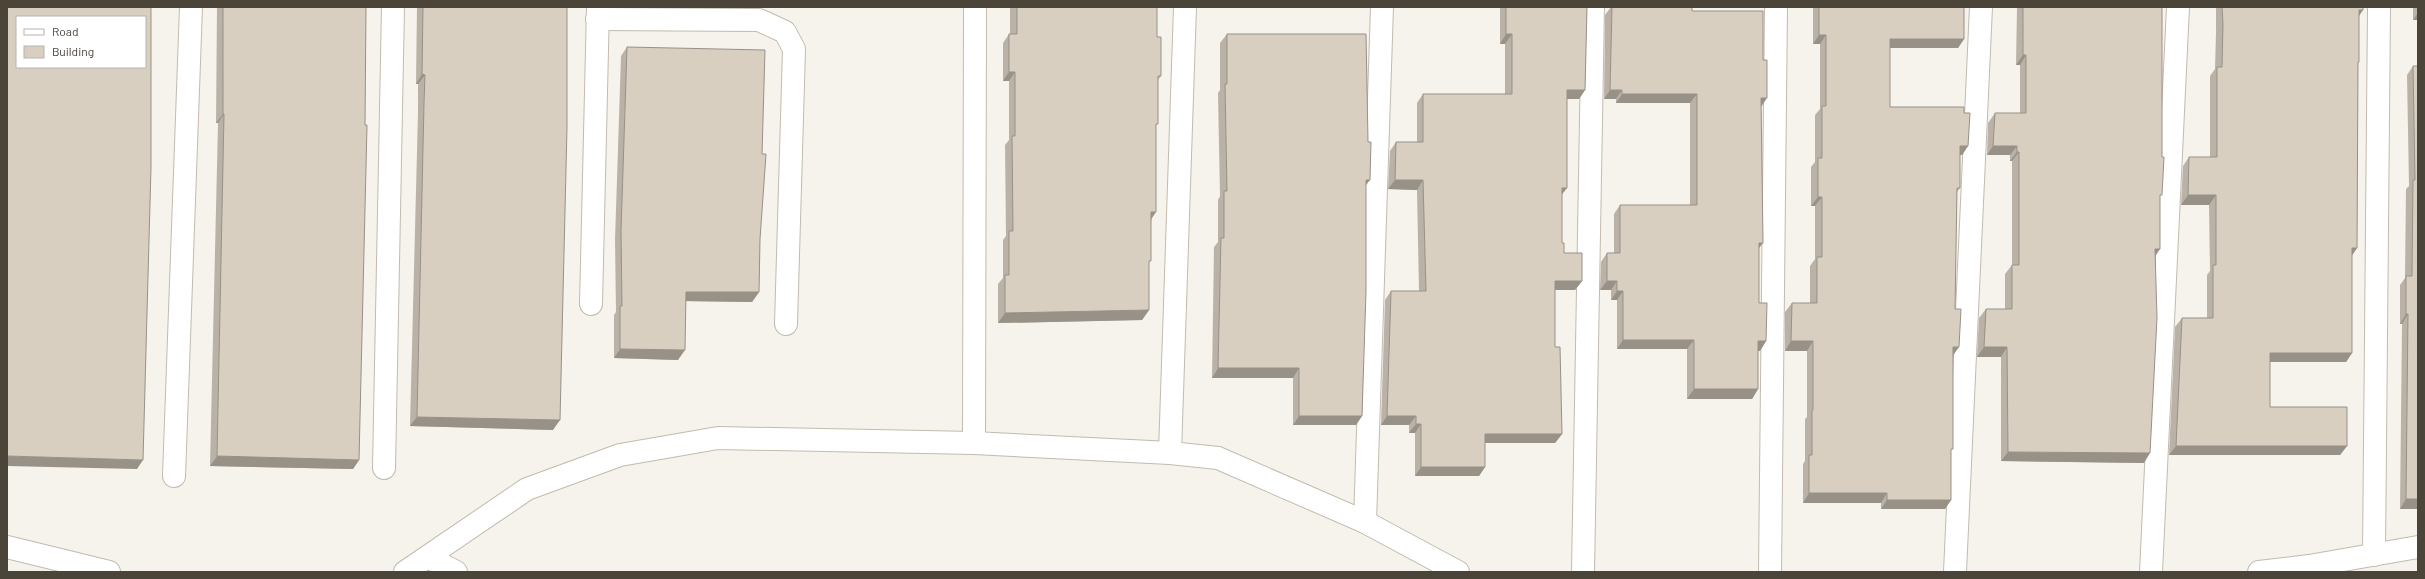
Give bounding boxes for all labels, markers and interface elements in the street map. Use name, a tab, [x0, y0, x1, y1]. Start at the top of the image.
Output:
legend	[16, 16, 146, 68]
text: Road	[52, 24, 79, 38]
text: Building	[52, 44, 94, 58]

